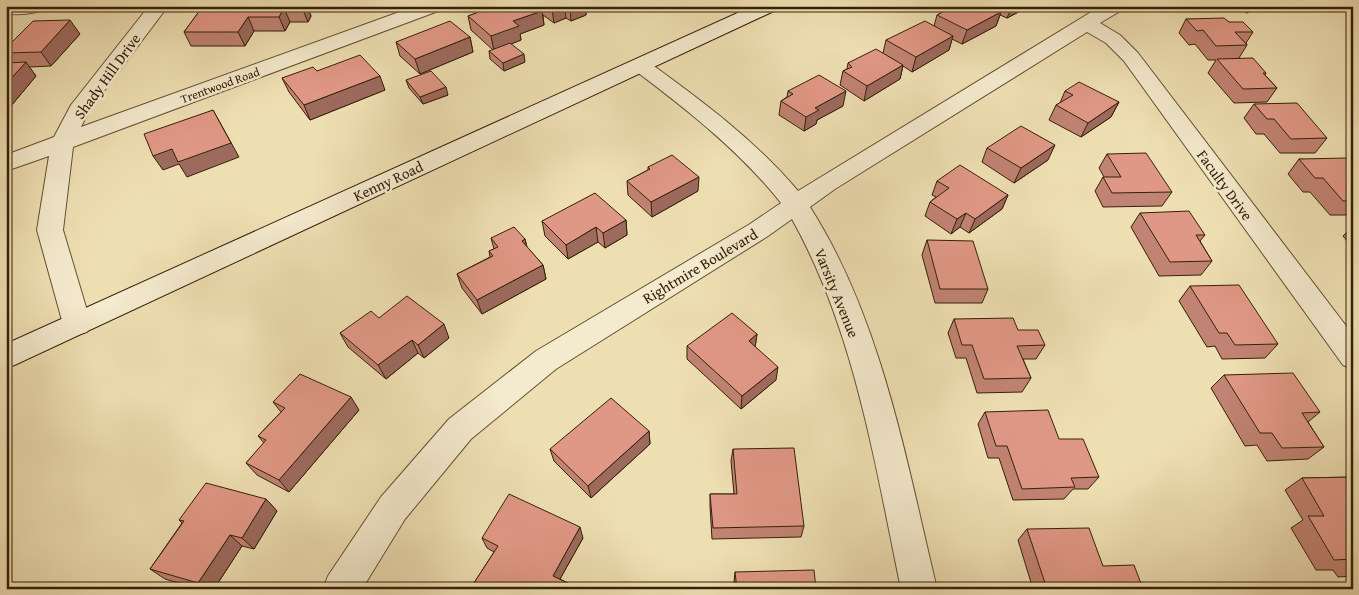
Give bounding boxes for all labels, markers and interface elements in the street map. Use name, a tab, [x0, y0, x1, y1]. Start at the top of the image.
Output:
street label: Shady Hill Drive	[69, 29, 145, 123]
street label: Trentwood Road	[178, 63, 262, 107]
street label: Faculty Drive	[1192, 145, 1258, 225]
street label: Kenny Road	[350, 156, 426, 206]
street label: Rightmire Boulevard	[639, 223, 761, 309]
street label: Varsity Avenue	[810, 245, 864, 341]

